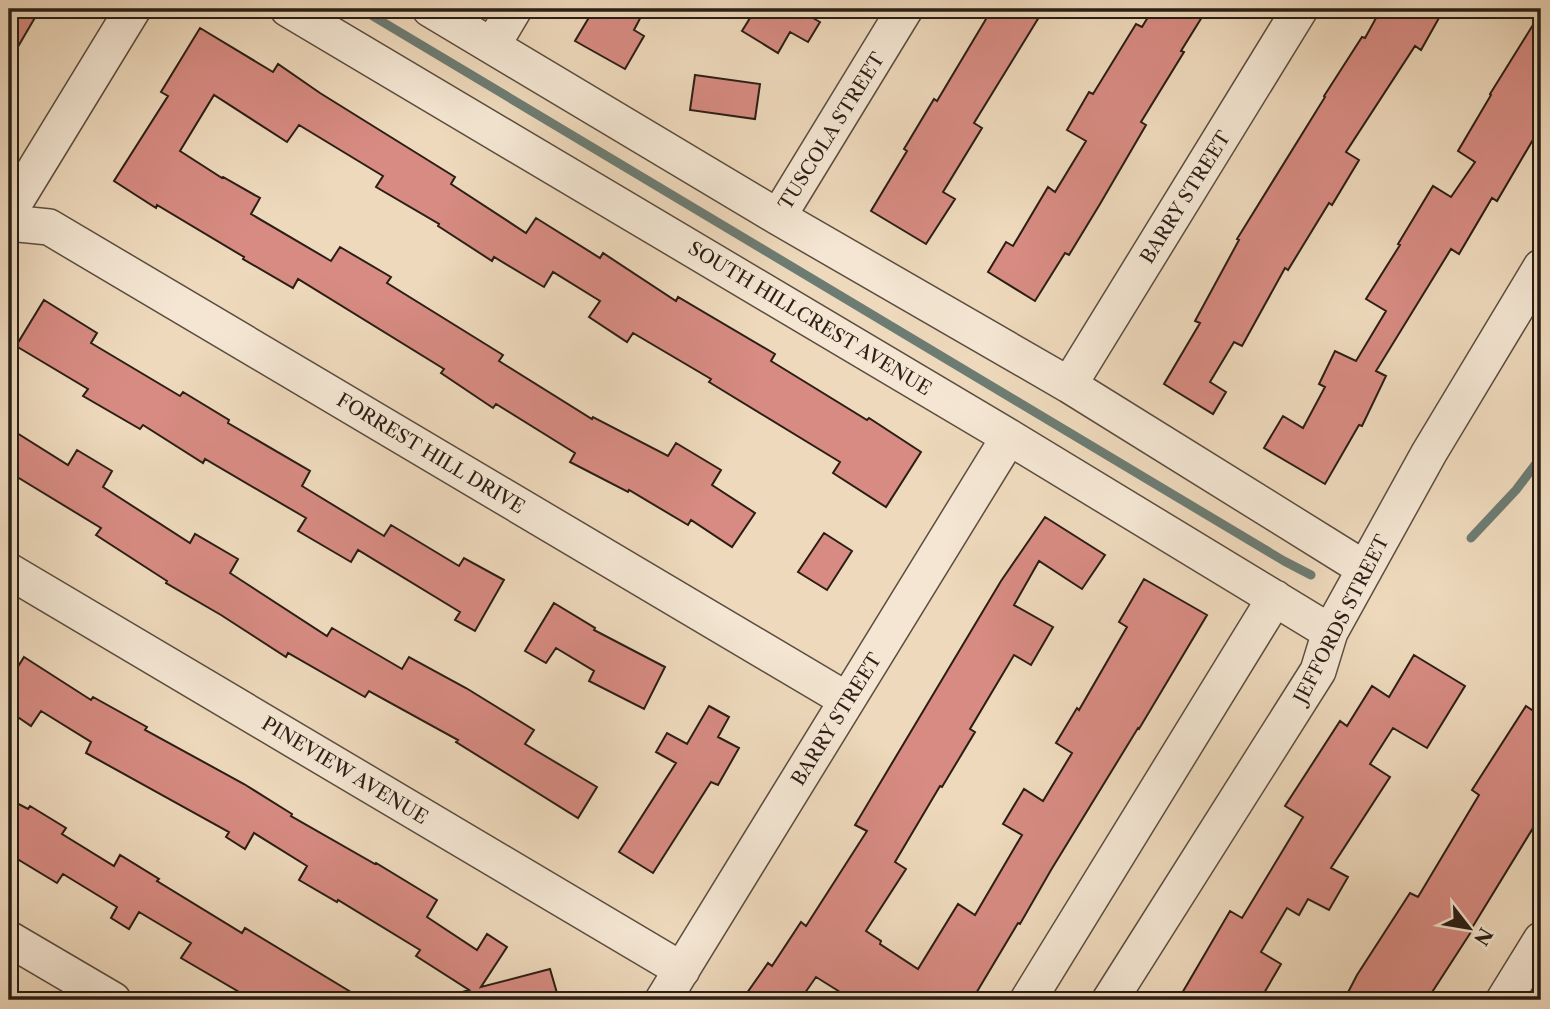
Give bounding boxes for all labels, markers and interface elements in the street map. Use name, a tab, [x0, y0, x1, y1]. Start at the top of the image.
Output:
street label: TUSCOLA STREET	[774, 48, 890, 214]
street label: BARRY STREET	[1135, 126, 1236, 268]
street label: SOUTH HILLCREST AVENUE	[684, 237, 935, 400]
street label: FORREST HILL DRIVE	[333, 388, 529, 519]
street label: JEFFORDS STREET	[1288, 531, 1394, 710]
street label: BARRY STREET	[786, 648, 887, 790]
street label: PINEVIEW AVENUE	[258, 712, 432, 829]
north arrow	[1434, 894, 1504, 964]
text: N	[1469, 923, 1497, 949]

